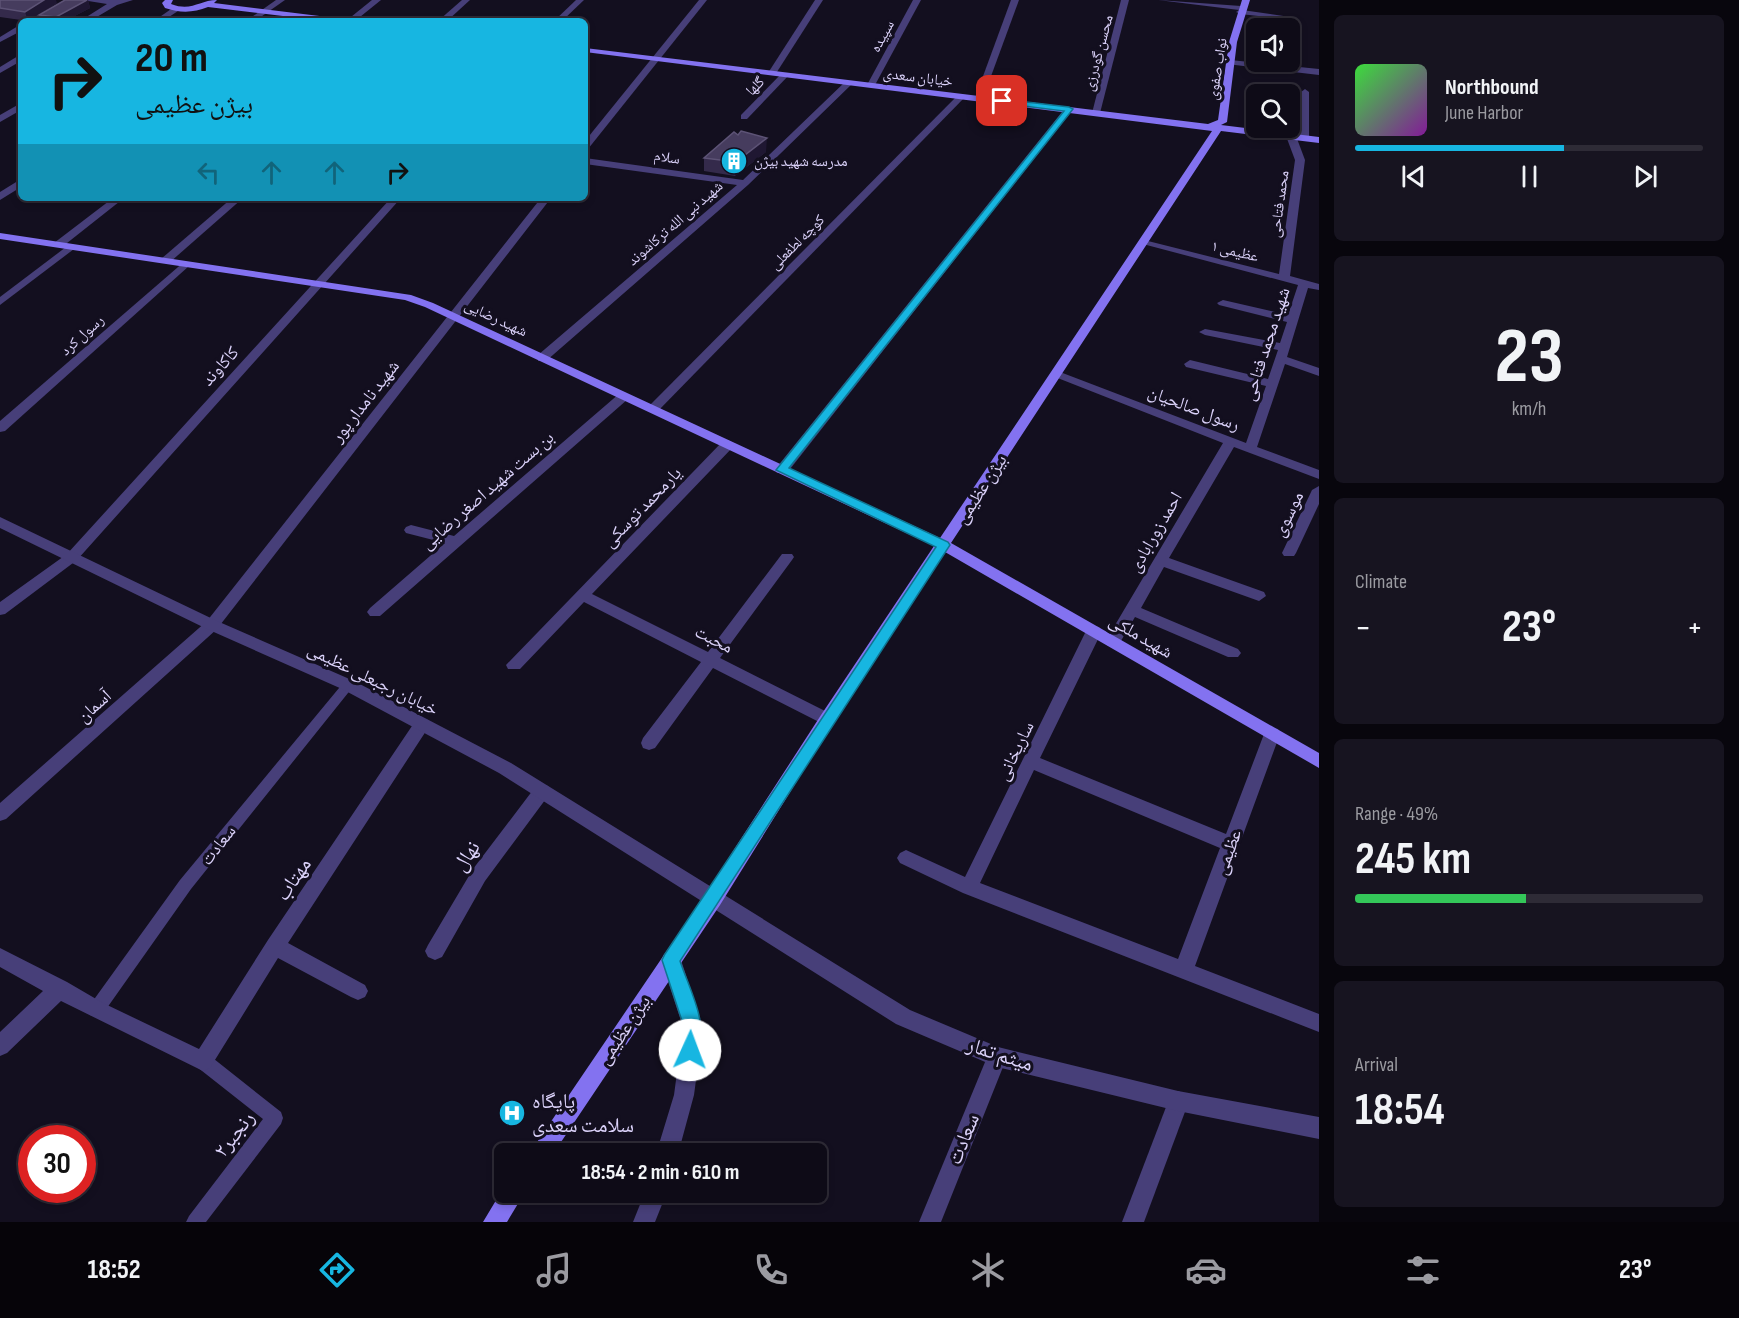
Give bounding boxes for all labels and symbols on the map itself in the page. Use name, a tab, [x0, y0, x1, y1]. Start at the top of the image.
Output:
street label: محسن گودرزی	[1079, 13, 1118, 93]
street label: سپیده	[866, 17, 899, 56]
street label: نواب صفوی	[1203, 37, 1232, 101]
street label: خیابان سعدی	[882, 64, 954, 91]
street label: گلها	[742, 73, 769, 100]
pin	[976, 75, 1027, 126]
street label: سلام	[653, 146, 681, 169]
building icon: مدرسه شهید بیژن	[719, 146, 749, 176]
place label: مدرسه شهید بیژن	[754, 152, 848, 171]
street label: محمد فتاحی	[1265, 169, 1294, 239]
street label: شهید نبی الله ترکاشوند	[624, 177, 727, 270]
street label: کوچه لطفعلی	[766, 211, 829, 274]
street label: عظیمی ۱	[1209, 236, 1261, 267]
street label: شهید محمد فتاحی	[1238, 285, 1295, 404]
street label: شهید رضایی	[461, 296, 530, 341]
street label: رسول کرد	[56, 311, 108, 360]
street label: کاکاوند	[197, 342, 244, 390]
street label: شهید نامدار پور	[326, 356, 404, 447]
street label: رسول صالحیان	[1145, 381, 1243, 436]
street label: بن بست شهید اصغر رضایی	[416, 427, 558, 554]
street label: بیژن عظیمی	[951, 450, 1012, 528]
street label: یارمحمد توسکی	[599, 463, 686, 552]
street label: احمد زورابادی	[1124, 488, 1187, 576]
street label: موسوی	[1268, 488, 1308, 540]
street label: شهید ملکی	[1105, 610, 1176, 663]
street label: محبت	[691, 621, 736, 658]
street label: خیابان رجبعلی عظیمی	[304, 639, 442, 720]
street label: آسمان	[73, 685, 116, 727]
street label: ساریخانی	[992, 718, 1039, 784]
street label: سعادت	[196, 821, 241, 870]
street label: عظیمی	[1211, 827, 1246, 878]
street label: نهال	[447, 836, 486, 876]
street label: مهتاب	[270, 853, 317, 906]
street label: بیژن عظیمی	[594, 992, 655, 1069]
position arrow	[658, 1018, 722, 1082]
street label: میثم تمار	[962, 1032, 1036, 1078]
place label: پایگاه سلامت سعدی	[532, 1089, 634, 1138]
hospital icon: پایگاه سلامت سعدی	[497, 1098, 527, 1128]
street label: رنجبر۲	[209, 1106, 260, 1162]
street label: سعادت	[942, 1110, 985, 1168]
speed limit sign: 30	[18, 1125, 96, 1203]

